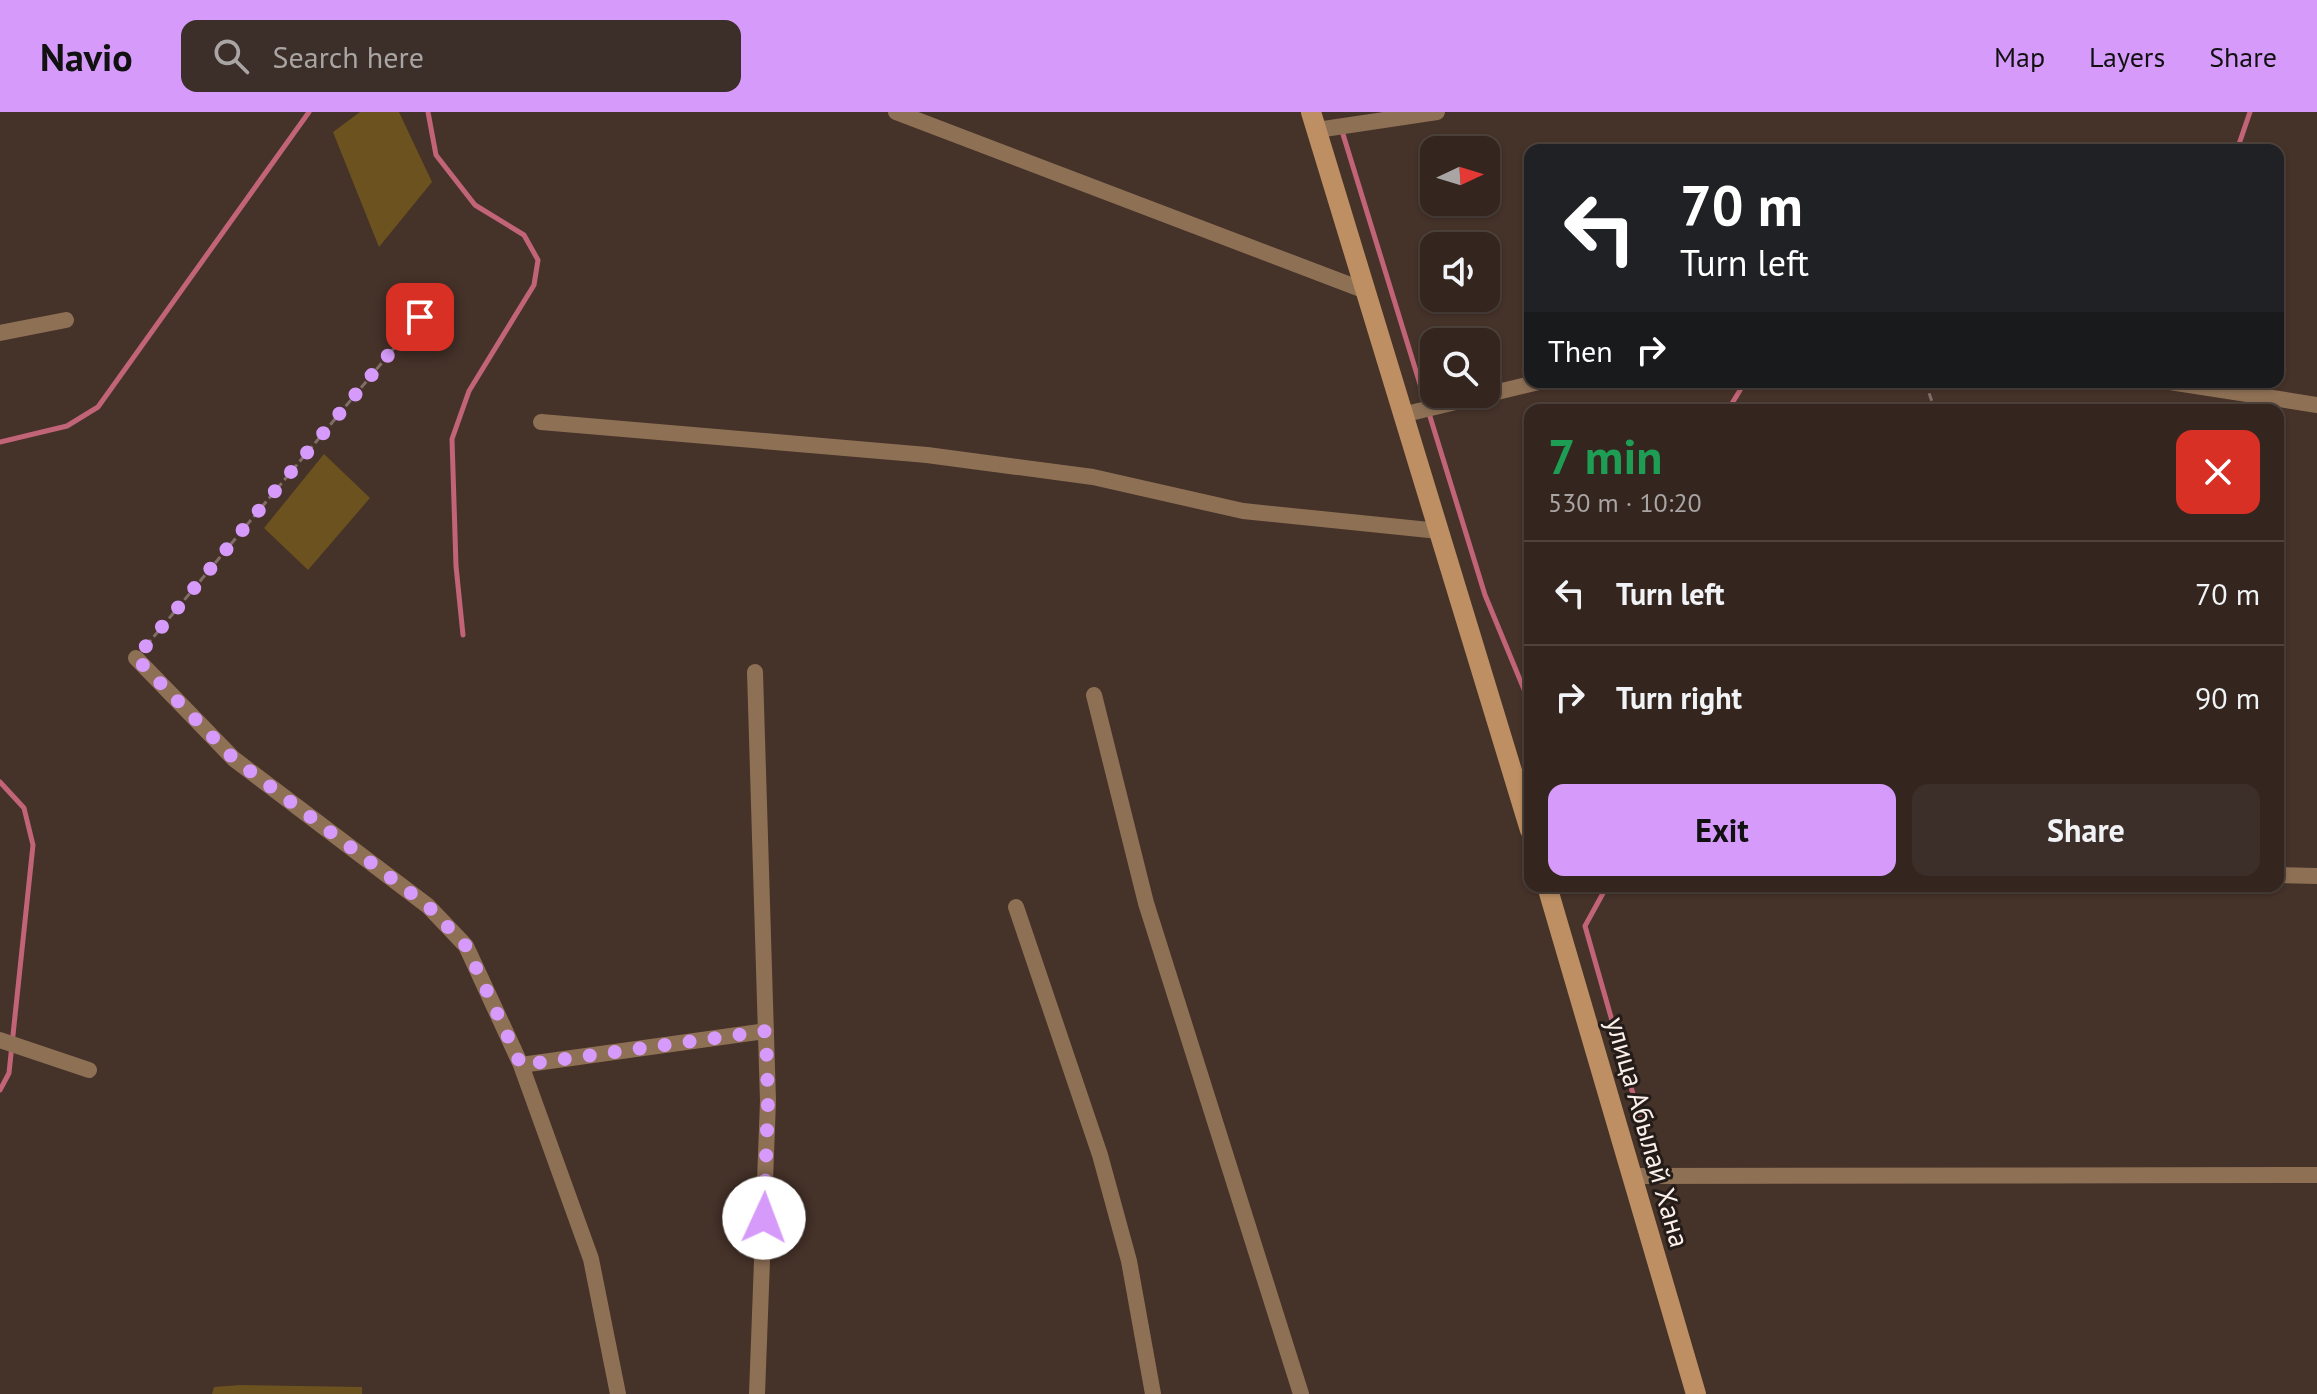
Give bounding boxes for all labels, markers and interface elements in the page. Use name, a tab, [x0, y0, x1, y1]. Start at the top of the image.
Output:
search box	[181, 20, 741, 92]
text: Navio	[40, 32, 133, 81]
icon: search	[209, 34, 253, 78]
text: Search here	[273, 37, 424, 76]
text: Map	[1994, 38, 2045, 75]
text: Layers	[2089, 38, 2165, 75]
text: Share	[2209, 38, 2277, 75]
north arrow	[1420, 136, 1500, 216]
map controls	[1420, 136, 1500, 408]
text: 70 m	[1680, 169, 1803, 241]
icon: left	[1548, 176, 1652, 280]
button: sound	[1420, 232, 1500, 312]
text: Turn left	[1680, 239, 1809, 286]
pin	[386, 283, 454, 351]
icon: arrive	[398, 295, 442, 339]
button: search	[1420, 328, 1500, 408]
icon: right	[1629, 328, 1673, 372]
text: Then	[1548, 331, 1613, 370]
text: 7 min	[1548, 425, 1662, 487]
button: close	[2176, 430, 2260, 514]
text: 530 m · 10:20	[1548, 486, 1702, 519]
icon: left	[1548, 571, 1592, 615]
text: Turn left	[1616, 574, 1724, 613]
text: 70 m	[2195, 574, 2260, 613]
icon: right	[1548, 675, 1592, 719]
text: Turn right	[1616, 678, 1742, 717]
text: 90 m	[2195, 678, 2260, 717]
button: Exit	[1548, 784, 1896, 876]
button: Share	[1912, 784, 2260, 876]
street label: улица Абылай Хана	[1598, 1012, 1699, 1251]
position arrow	[722, 1176, 806, 1260]

